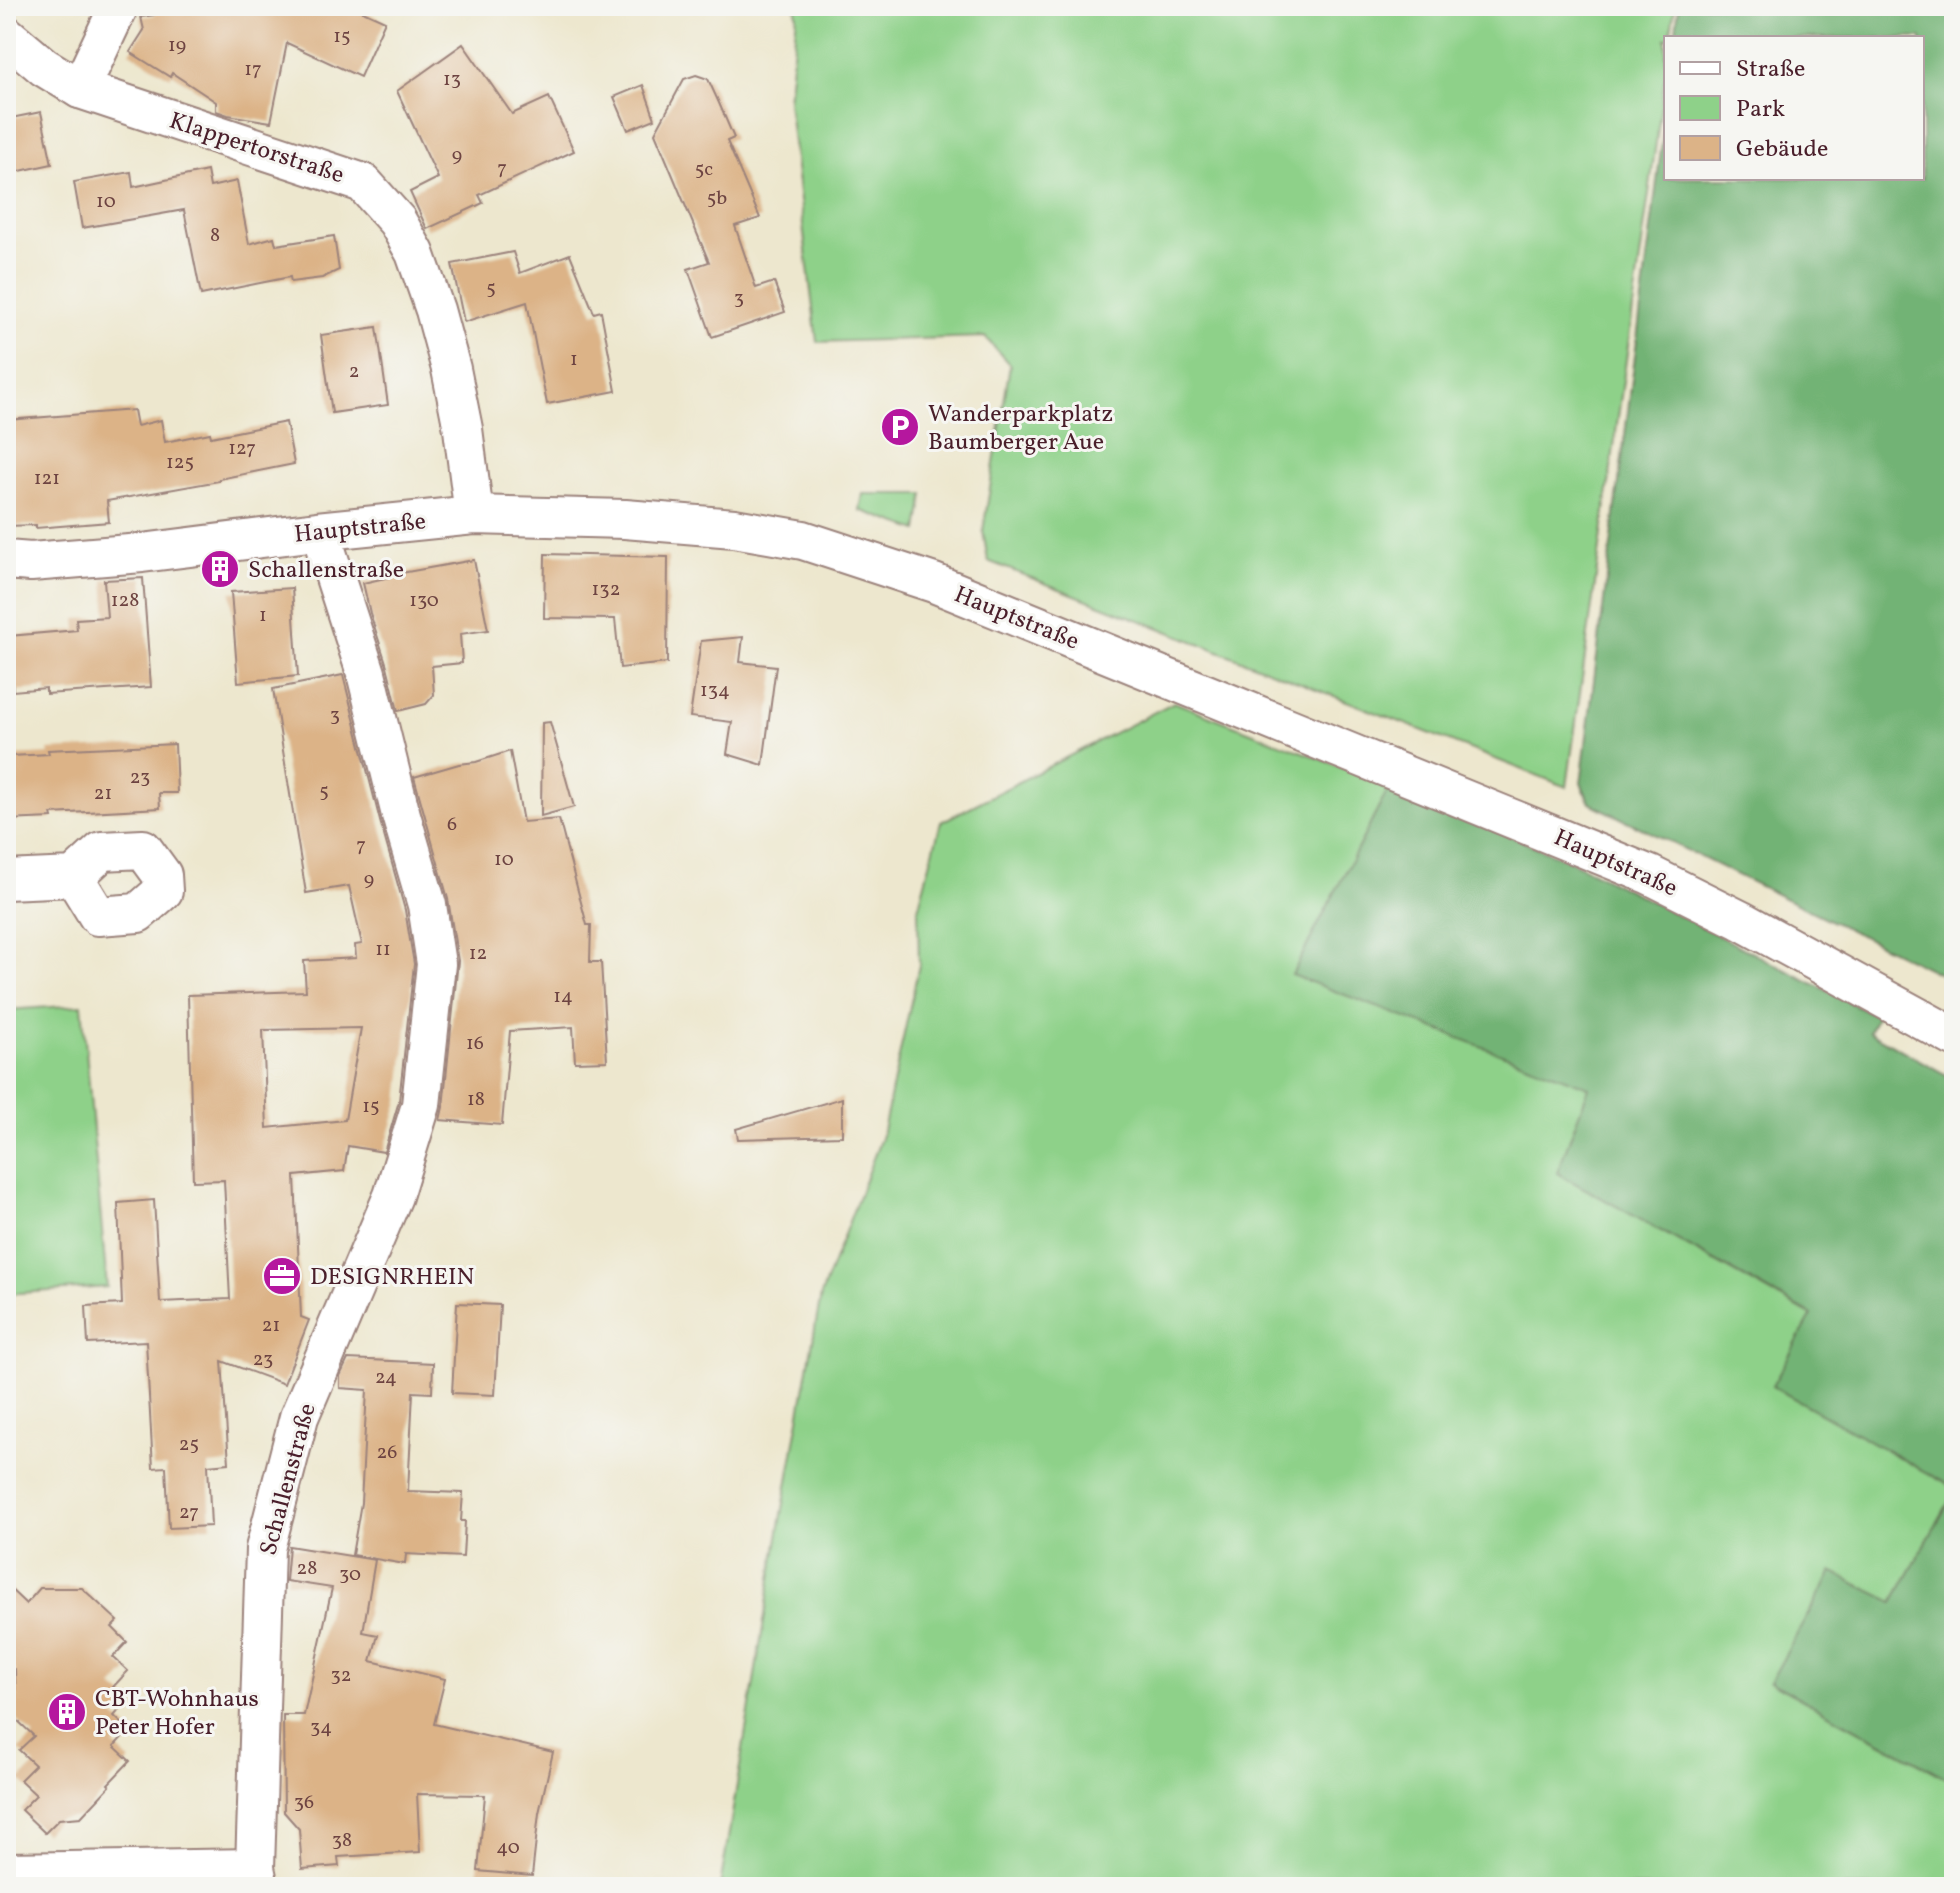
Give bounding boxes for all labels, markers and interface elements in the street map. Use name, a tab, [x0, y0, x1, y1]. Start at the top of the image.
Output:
house number: 15	[333, 23, 351, 51]
house number: 19	[168, 32, 186, 60]
legend	[1664, 36, 1924, 180]
text: Straße	[1736, 53, 1805, 87]
house number: 17	[244, 56, 262, 84]
house number: 13	[443, 66, 461, 94]
text: Park	[1736, 93, 1785, 127]
street label: Klappertorstraße	[165, 105, 348, 193]
text: Gebäude	[1736, 133, 1828, 167]
house number: 9	[452, 142, 462, 170]
house number: 7	[497, 155, 507, 183]
house number: 5c	[695, 156, 713, 184]
house number: 5b	[707, 185, 727, 213]
house number: 10	[96, 188, 116, 216]
house number: 8	[210, 222, 220, 250]
house number: 5	[486, 275, 496, 303]
house number: 3	[734, 285, 744, 313]
house number: 1	[570, 346, 578, 374]
house number: 2	[349, 358, 359, 386]
place label: Wanderparkplatz Baumberger Aue	[928, 398, 1113, 460]
parking icon: Wanderparkplatz Baumberger Aue	[879, 406, 921, 448]
house number: 127	[228, 435, 256, 463]
house number: 125	[166, 449, 194, 477]
house number: 121	[34, 465, 60, 493]
street label: Hauptstraße	[293, 505, 428, 553]
building icon: Schallenstraße	[199, 548, 241, 590]
place label: Schallenstraße	[248, 554, 404, 588]
house number: 132	[592, 576, 620, 604]
street label: Hauptstraße	[949, 578, 1084, 659]
house number: 128	[111, 587, 139, 615]
house number: 130	[409, 587, 439, 615]
house number: 1	[259, 602, 267, 630]
house number: 134	[700, 677, 730, 705]
house number: 3	[330, 702, 340, 730]
house number: 23	[130, 764, 150, 792]
house number: 5	[319, 778, 329, 806]
house number: 21	[94, 780, 112, 808]
house number: 6	[447, 811, 457, 839]
street label: Hauptstraße	[1548, 821, 1682, 906]
house number: 7	[356, 832, 366, 860]
house number: 10	[494, 846, 514, 874]
house number: 9	[364, 866, 374, 894]
house number: 11	[375, 936, 391, 964]
house number: 12	[469, 940, 487, 968]
house number: 14	[553, 983, 573, 1011]
house number: 16	[466, 1030, 484, 1058]
house number: 18	[467, 1086, 485, 1114]
house number: 15	[362, 1093, 380, 1121]
office icon: DESIGNRHEIN	[261, 1255, 303, 1297]
place label: DESIGNRHEIN	[310, 1261, 474, 1295]
house number: 21	[262, 1312, 280, 1340]
house number: 23	[253, 1346, 273, 1374]
house number: 24	[375, 1364, 397, 1392]
street label: Schallenstraße	[252, 1400, 326, 1559]
house number: 25	[179, 1431, 199, 1459]
house number: 26	[377, 1439, 397, 1467]
house number: 27	[179, 1499, 199, 1527]
house number: 28	[297, 1555, 317, 1583]
house number: 30	[339, 1561, 361, 1589]
house number: 32	[331, 1662, 352, 1690]
place label: CBT-Wohnhaus Peter Hofer	[95, 1683, 259, 1745]
building icon: CBT-Wohnhaus Peter Hofer	[46, 1691, 88, 1733]
house number: 34	[310, 1714, 332, 1742]
house number: 36	[294, 1789, 314, 1817]
house number: 38	[332, 1827, 352, 1855]
house number: 40	[496, 1834, 520, 1862]

